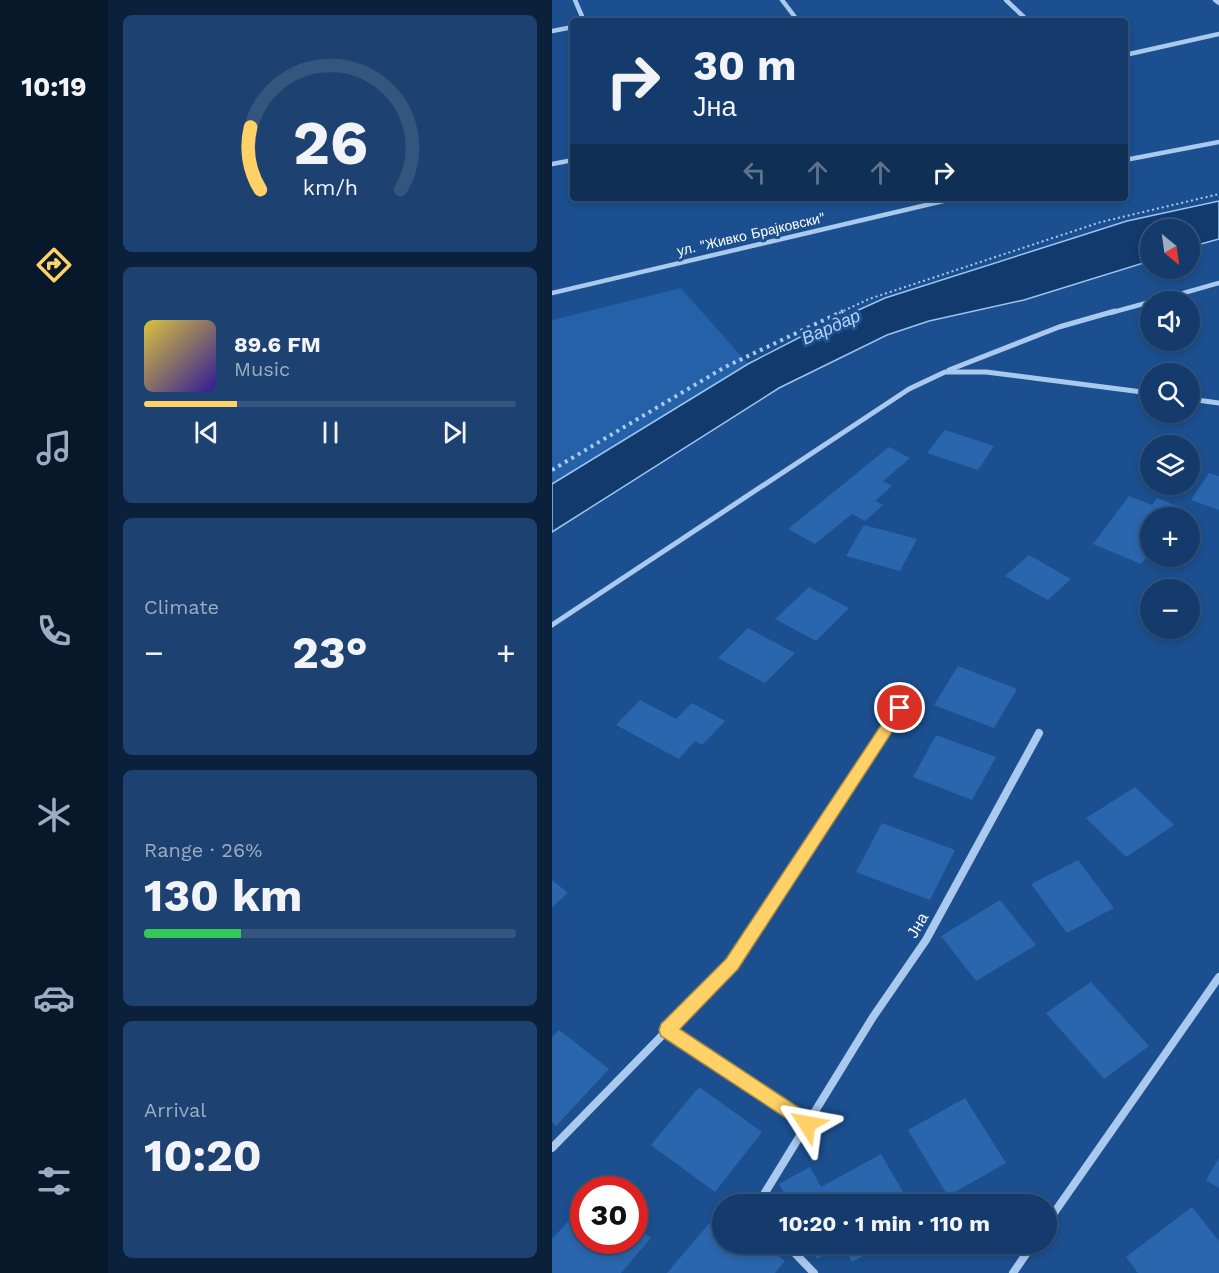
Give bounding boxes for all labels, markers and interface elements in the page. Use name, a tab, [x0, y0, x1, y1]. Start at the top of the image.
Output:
text: 30 m	[693, 41, 797, 90]
icon: right	[594, 42, 672, 120]
text: 10:19	[21, 71, 87, 103]
text: Јна	[693, 91, 736, 123]
text: 26	[292, 106, 368, 179]
icon: left	[738, 156, 771, 189]
icon: ahead	[801, 156, 834, 189]
icon: ahead	[864, 156, 897, 189]
icon: right	[927, 156, 960, 189]
text: km/h	[302, 176, 358, 201]
street label: ул. "Живко Брајковски"	[675, 209, 827, 259]
north arrow	[1140, 219, 1200, 279]
map controls	[1140, 219, 1200, 639]
icon: directions	[33, 244, 75, 286]
button: sound	[1140, 291, 1200, 351]
water label: Вардар	[798, 304, 863, 349]
text: 89.6 FM	[234, 332, 321, 357]
text: Music	[234, 357, 290, 381]
button: search	[1140, 363, 1200, 423]
icon: previous	[190, 416, 223, 449]
icon: pause	[314, 416, 347, 449]
icon: next	[438, 416, 471, 449]
icon: music	[33, 427, 75, 469]
button: layers	[1140, 435, 1200, 495]
button: +	[1140, 507, 1200, 567]
button: −	[1140, 579, 1200, 639]
text: Climate	[144, 595, 219, 619]
icon: phone	[33, 610, 75, 652]
text: 23°	[292, 626, 368, 679]
text: −	[144, 633, 164, 672]
text: +	[496, 633, 516, 672]
pin	[874, 682, 925, 733]
icon: arrive	[883, 691, 916, 724]
icon: climate	[33, 794, 75, 836]
text: Range · 26%	[144, 838, 262, 862]
text: 130 km	[144, 869, 302, 922]
street label: Јна	[903, 909, 932, 941]
icon: car	[33, 977, 75, 1019]
position arrow	[775, 1092, 839, 1156]
text: Arrival	[144, 1098, 206, 1122]
text: 10:20	[144, 1129, 262, 1182]
icon: filters	[33, 1160, 75, 1202]
speed limit sign: 30	[570, 1176, 648, 1254]
text: 10:20 · 1 min · 110 m	[779, 1211, 990, 1236]

